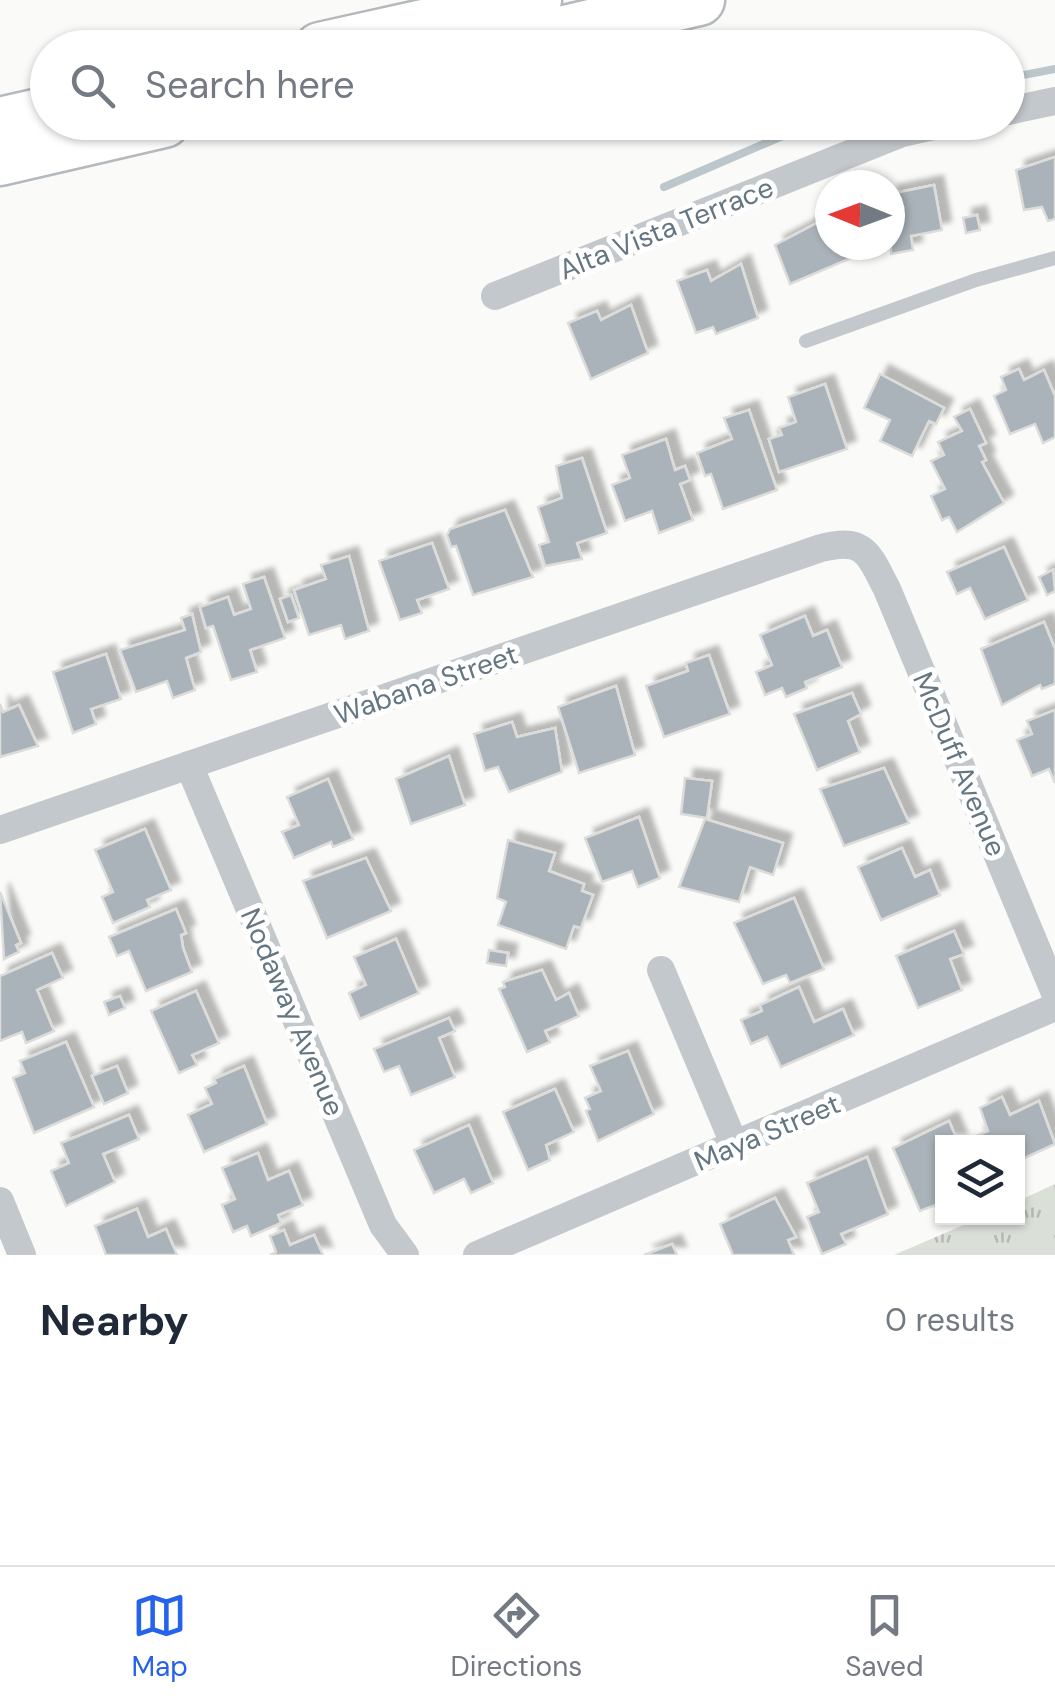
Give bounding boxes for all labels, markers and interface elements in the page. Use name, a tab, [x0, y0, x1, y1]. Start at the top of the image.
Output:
search box	[30, 30, 1025, 140]
icon: search	[65, 58, 120, 113]
text: Search here	[145, 60, 355, 110]
street label: Alta Vista Terrace	[554, 169, 779, 288]
north arrow	[815, 170, 905, 260]
street label: Wabana Street	[329, 636, 523, 733]
street label: McDuff Avenue	[904, 667, 1015, 862]
street label: Nodaway Avenue	[232, 903, 353, 1122]
street label: Maya Street	[689, 1085, 846, 1180]
map controls	[935, 1135, 1025, 1225]
button: layers	[935, 1135, 1025, 1225]
text: Nearby	[40, 1293, 189, 1348]
text: 0 results	[885, 1299, 1015, 1341]
tab: Map	[131, 1588, 188, 1685]
tab: Directions	[451, 1588, 582, 1685]
tab: Saved	[845, 1588, 924, 1685]

